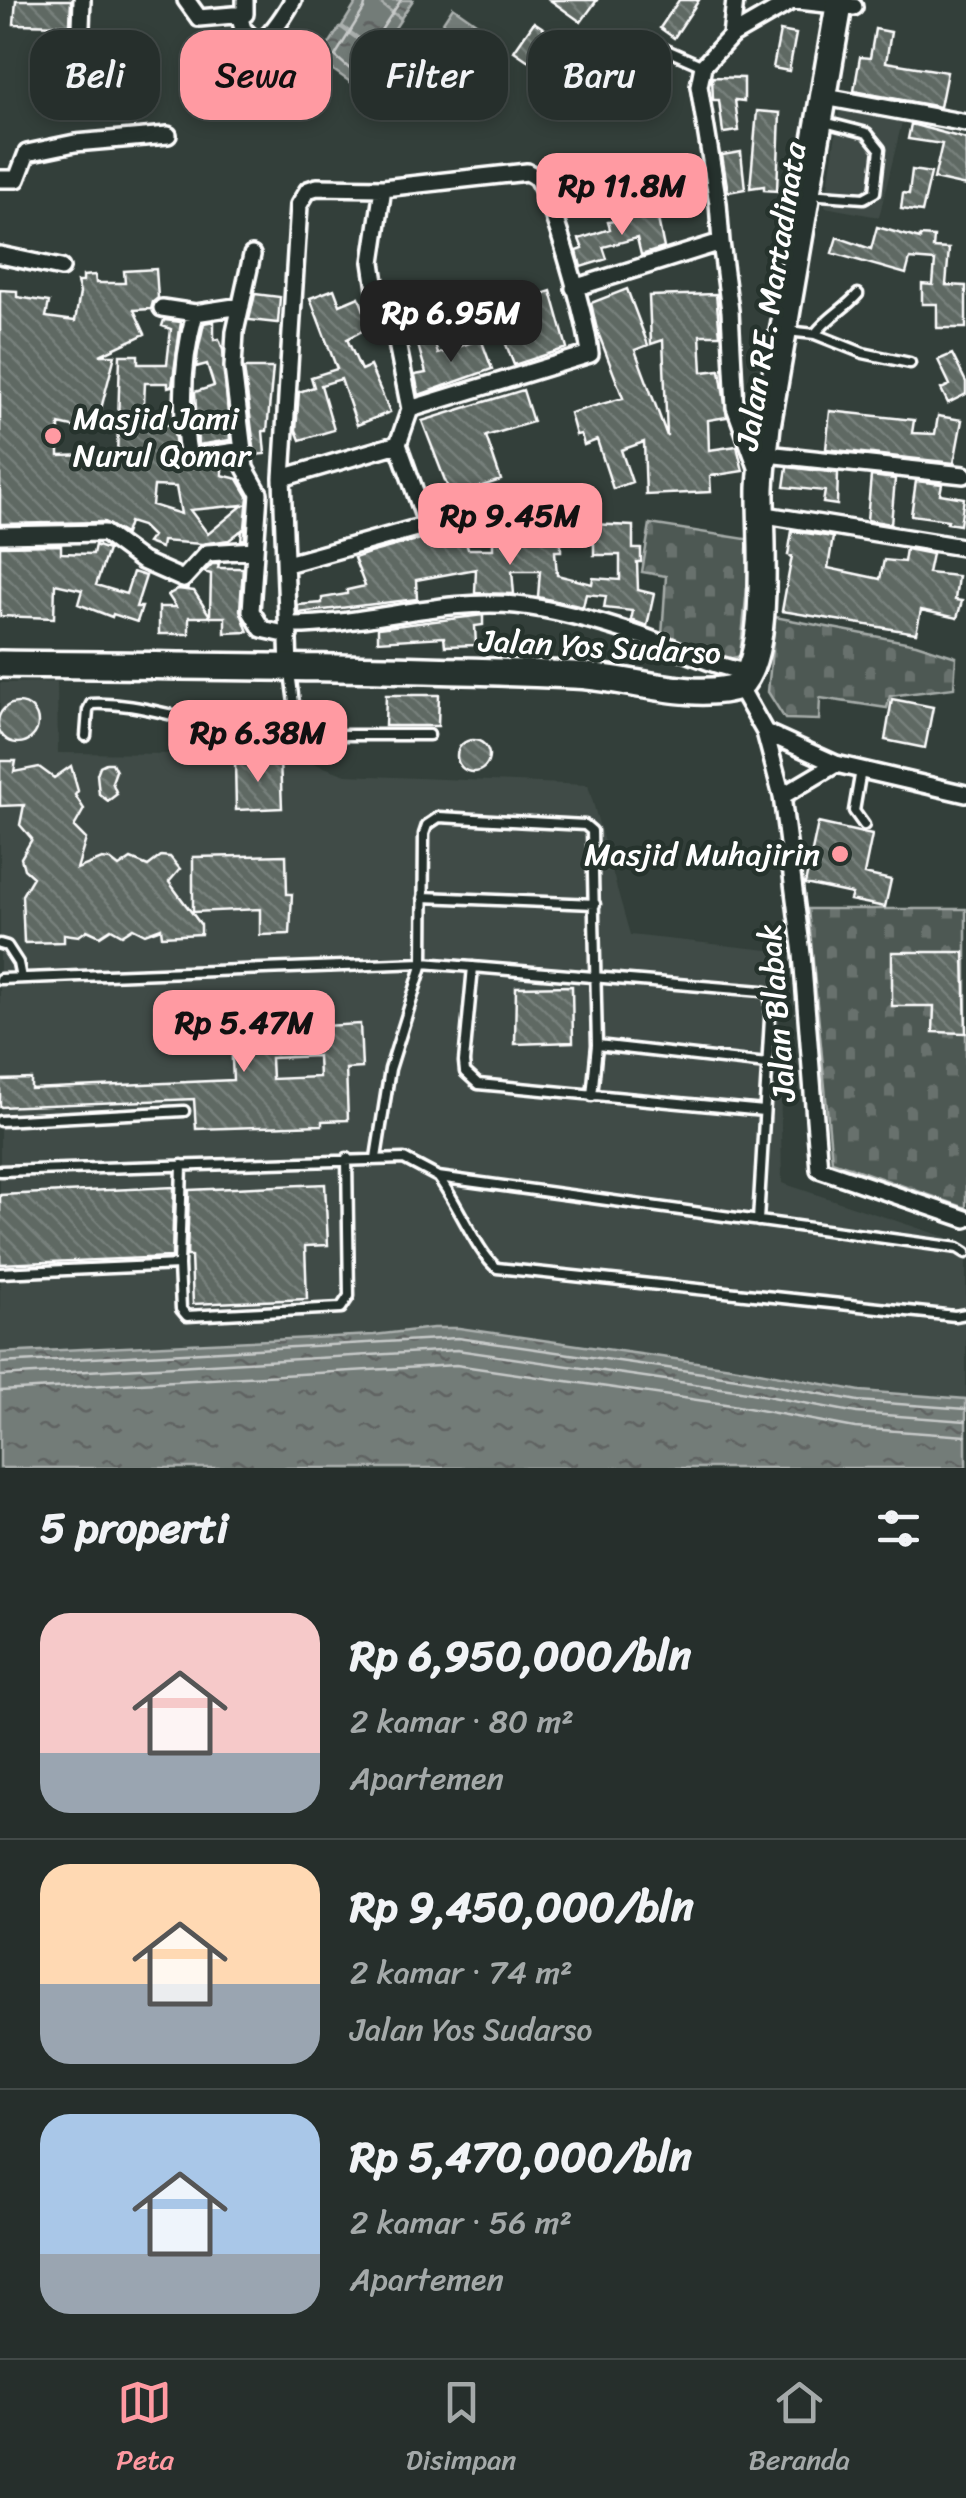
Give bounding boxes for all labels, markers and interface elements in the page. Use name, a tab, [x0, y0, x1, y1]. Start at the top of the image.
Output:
chip: Beli	[30, 30, 160, 120]
chip: Sewa	[180, 30, 331, 120]
chip: Filter	[351, 30, 508, 120]
chip: Baru	[528, 30, 671, 120]
street label: Jalan RE. Martadinata	[718, 137, 824, 455]
pin: Rp 11.8M	[519, 153, 725, 238]
text: Rp 11.8M	[558, 157, 686, 214]
pin: Rp 6.95M	[348, 280, 554, 365]
text: Rp 6.95M	[382, 284, 520, 341]
place label: Masjid Jami Nurul Qomar	[73, 390, 252, 484]
marker: Masjid Jami Nurul Qomar	[42, 425, 64, 447]
pin: Rp 9.45M	[407, 483, 613, 568]
text: Rp 9.45M	[440, 487, 580, 544]
street label: Jalan Yos Sudarso	[477, 612, 723, 682]
pin: Rp 6.38M	[155, 700, 361, 785]
text: Rp 6.38M	[190, 704, 326, 761]
place label: Masjid Muhajirin	[584, 826, 820, 883]
marker: Masjid Muhajirin	[829, 843, 851, 865]
street label: Jalan Blabak	[741, 922, 813, 1105]
pin: Rp 5.47M	[141, 990, 347, 1075]
text: Rp 5.47M	[175, 994, 313, 1051]
text: 5 properti	[40, 1491, 228, 1565]
icon: filters	[871, 1501, 926, 1556]
text: Rp 6,950,000/bln	[350, 1619, 691, 1693]
icon: home	[120, 1653, 240, 1773]
text: 2 kamar · 80 m²	[350, 1693, 574, 1750]
text: Apartemen	[350, 1750, 504, 1807]
text: Rp 9,450,000/bln	[350, 1870, 694, 1944]
icon: home	[120, 1904, 240, 2024]
text: 2 kamar · 74 m²	[350, 1944, 573, 2001]
text: Jalan Yos Sudarso	[350, 2001, 592, 2058]
text: Rp 5,470,000/bln	[350, 2120, 692, 2194]
icon: home	[120, 2154, 240, 2274]
text: 2 kamar · 56 m²	[350, 2194, 572, 2251]
text: Apartemen	[350, 2251, 504, 2308]
tab: Peta	[116, 2375, 174, 2484]
tab: Disimpan	[406, 2375, 516, 2484]
tab: Beranda	[748, 2375, 850, 2484]

